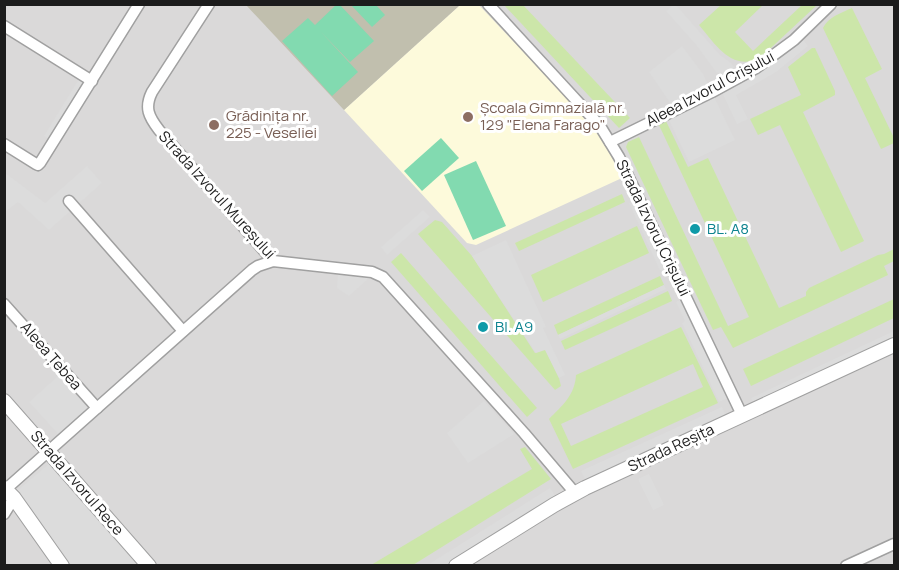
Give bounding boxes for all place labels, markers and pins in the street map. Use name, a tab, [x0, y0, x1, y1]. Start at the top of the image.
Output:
place label: Școala Gimnazială nr. 129 "Elena Farago"	[480, 97, 625, 135]
place label: Grădinița nr. 225 - Veseliei	[226, 105, 317, 143]
marker: Școala Gimnazială nr. 129 "Elena Farago"	[461, 110, 475, 124]
marker: Grădinița nr. 225 - Veseliei	[207, 118, 221, 132]
place label: BL. A8	[707, 218, 749, 239]
marker: BL. A8	[688, 222, 702, 236]
place label: Bl. A9	[495, 316, 533, 337]
marker: Bl. A9	[476, 320, 490, 334]

